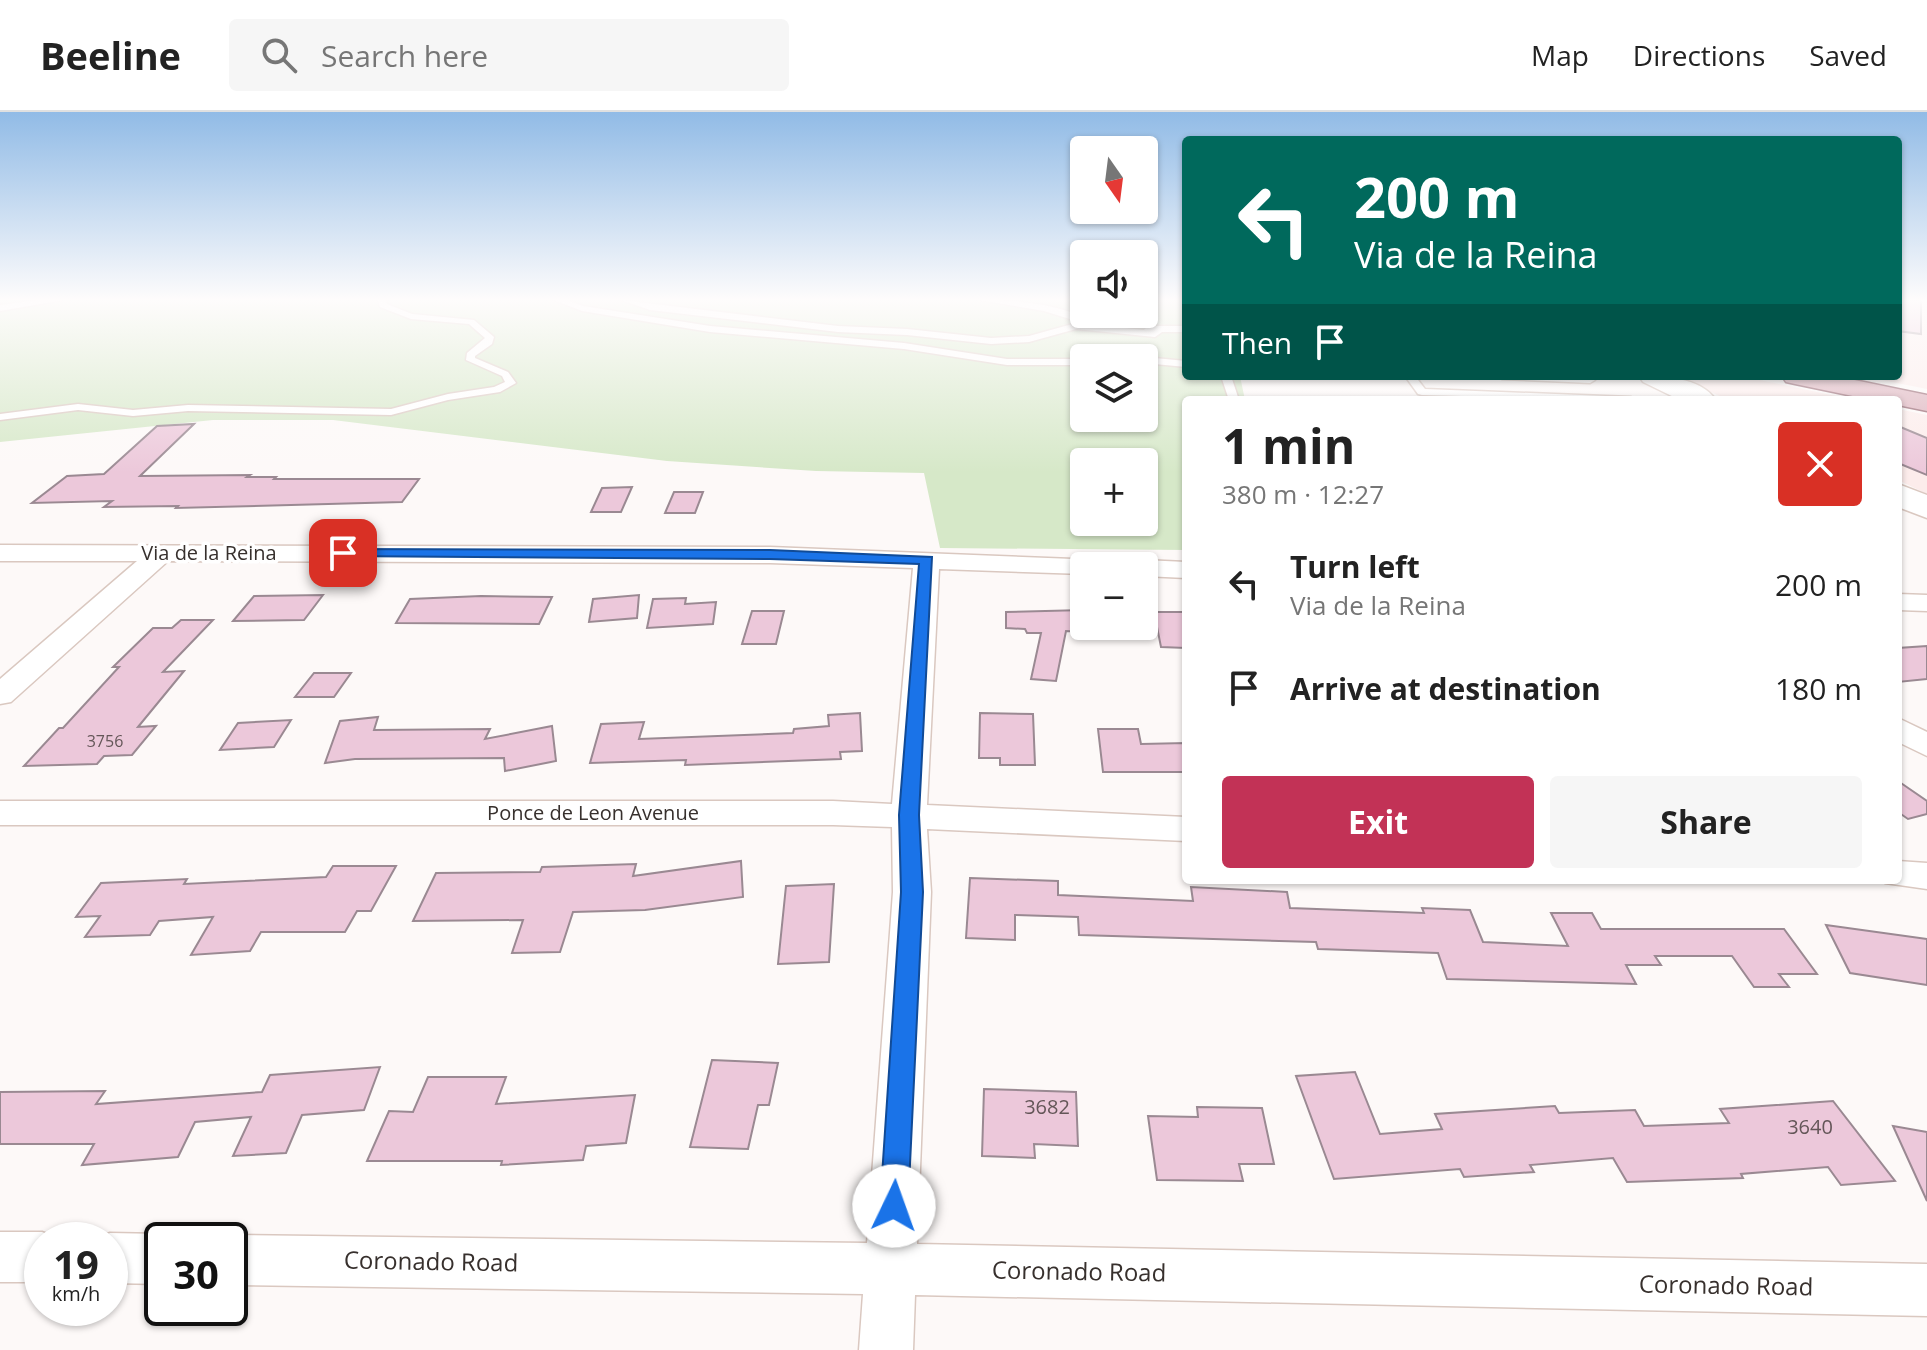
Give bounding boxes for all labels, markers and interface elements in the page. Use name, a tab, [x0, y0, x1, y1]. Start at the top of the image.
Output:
search box	[229, 19, 789, 91]
text: Beeline	[40, 29, 181, 81]
icon: search	[257, 33, 301, 77]
text: Search here	[321, 35, 488, 76]
text: Map	[1531, 36, 1589, 74]
text: Directions	[1633, 36, 1765, 74]
text: Saved	[1809, 36, 1887, 74]
north arrow	[1070, 136, 1158, 224]
map controls	[1070, 136, 1158, 640]
text: 200 m	[1354, 158, 1520, 234]
icon: left	[1222, 168, 1326, 272]
text: Via de la Reina	[1354, 230, 1598, 279]
button: sound	[1070, 240, 1158, 328]
icon: arrive	[1308, 320, 1352, 364]
text: Then	[1222, 322, 1292, 363]
button: layers	[1070, 344, 1158, 432]
text: 1 min	[1222, 413, 1355, 478]
button: close	[1778, 422, 1862, 506]
button: +	[1070, 448, 1158, 536]
text: 380 m · 12:27	[1222, 476, 1384, 512]
pin	[309, 519, 377, 587]
icon: arrive	[321, 531, 365, 575]
street label: Via de la Reina	[141, 539, 277, 566]
text: Turn left	[1290, 546, 1420, 587]
button: −	[1070, 552, 1158, 640]
icon: left	[1222, 562, 1266, 606]
text: 200 m	[1775, 564, 1862, 605]
text: Via de la Reina	[1290, 587, 1466, 623]
icon: arrive	[1222, 666, 1266, 710]
text: Arrive at destination	[1290, 668, 1601, 709]
text: 180 m	[1775, 668, 1862, 709]
house number: 3756	[87, 730, 123, 752]
button: Exit	[1222, 776, 1534, 868]
button: Share	[1550, 776, 1862, 868]
street label: Ponce de Leon Avenue	[487, 799, 699, 826]
house number: 3682	[1024, 1093, 1070, 1120]
house number: 3640	[1787, 1113, 1833, 1140]
position arrow	[852, 1164, 936, 1248]
speed limit sign: 30	[144, 1222, 248, 1326]
text: 19	[53, 1236, 99, 1291]
street label: Coronado Road	[344, 1242, 519, 1279]
street label: Coronado Road	[992, 1252, 1167, 1289]
street label: Coronado Road	[1639, 1266, 1814, 1303]
text: km/h	[52, 1280, 100, 1307]

